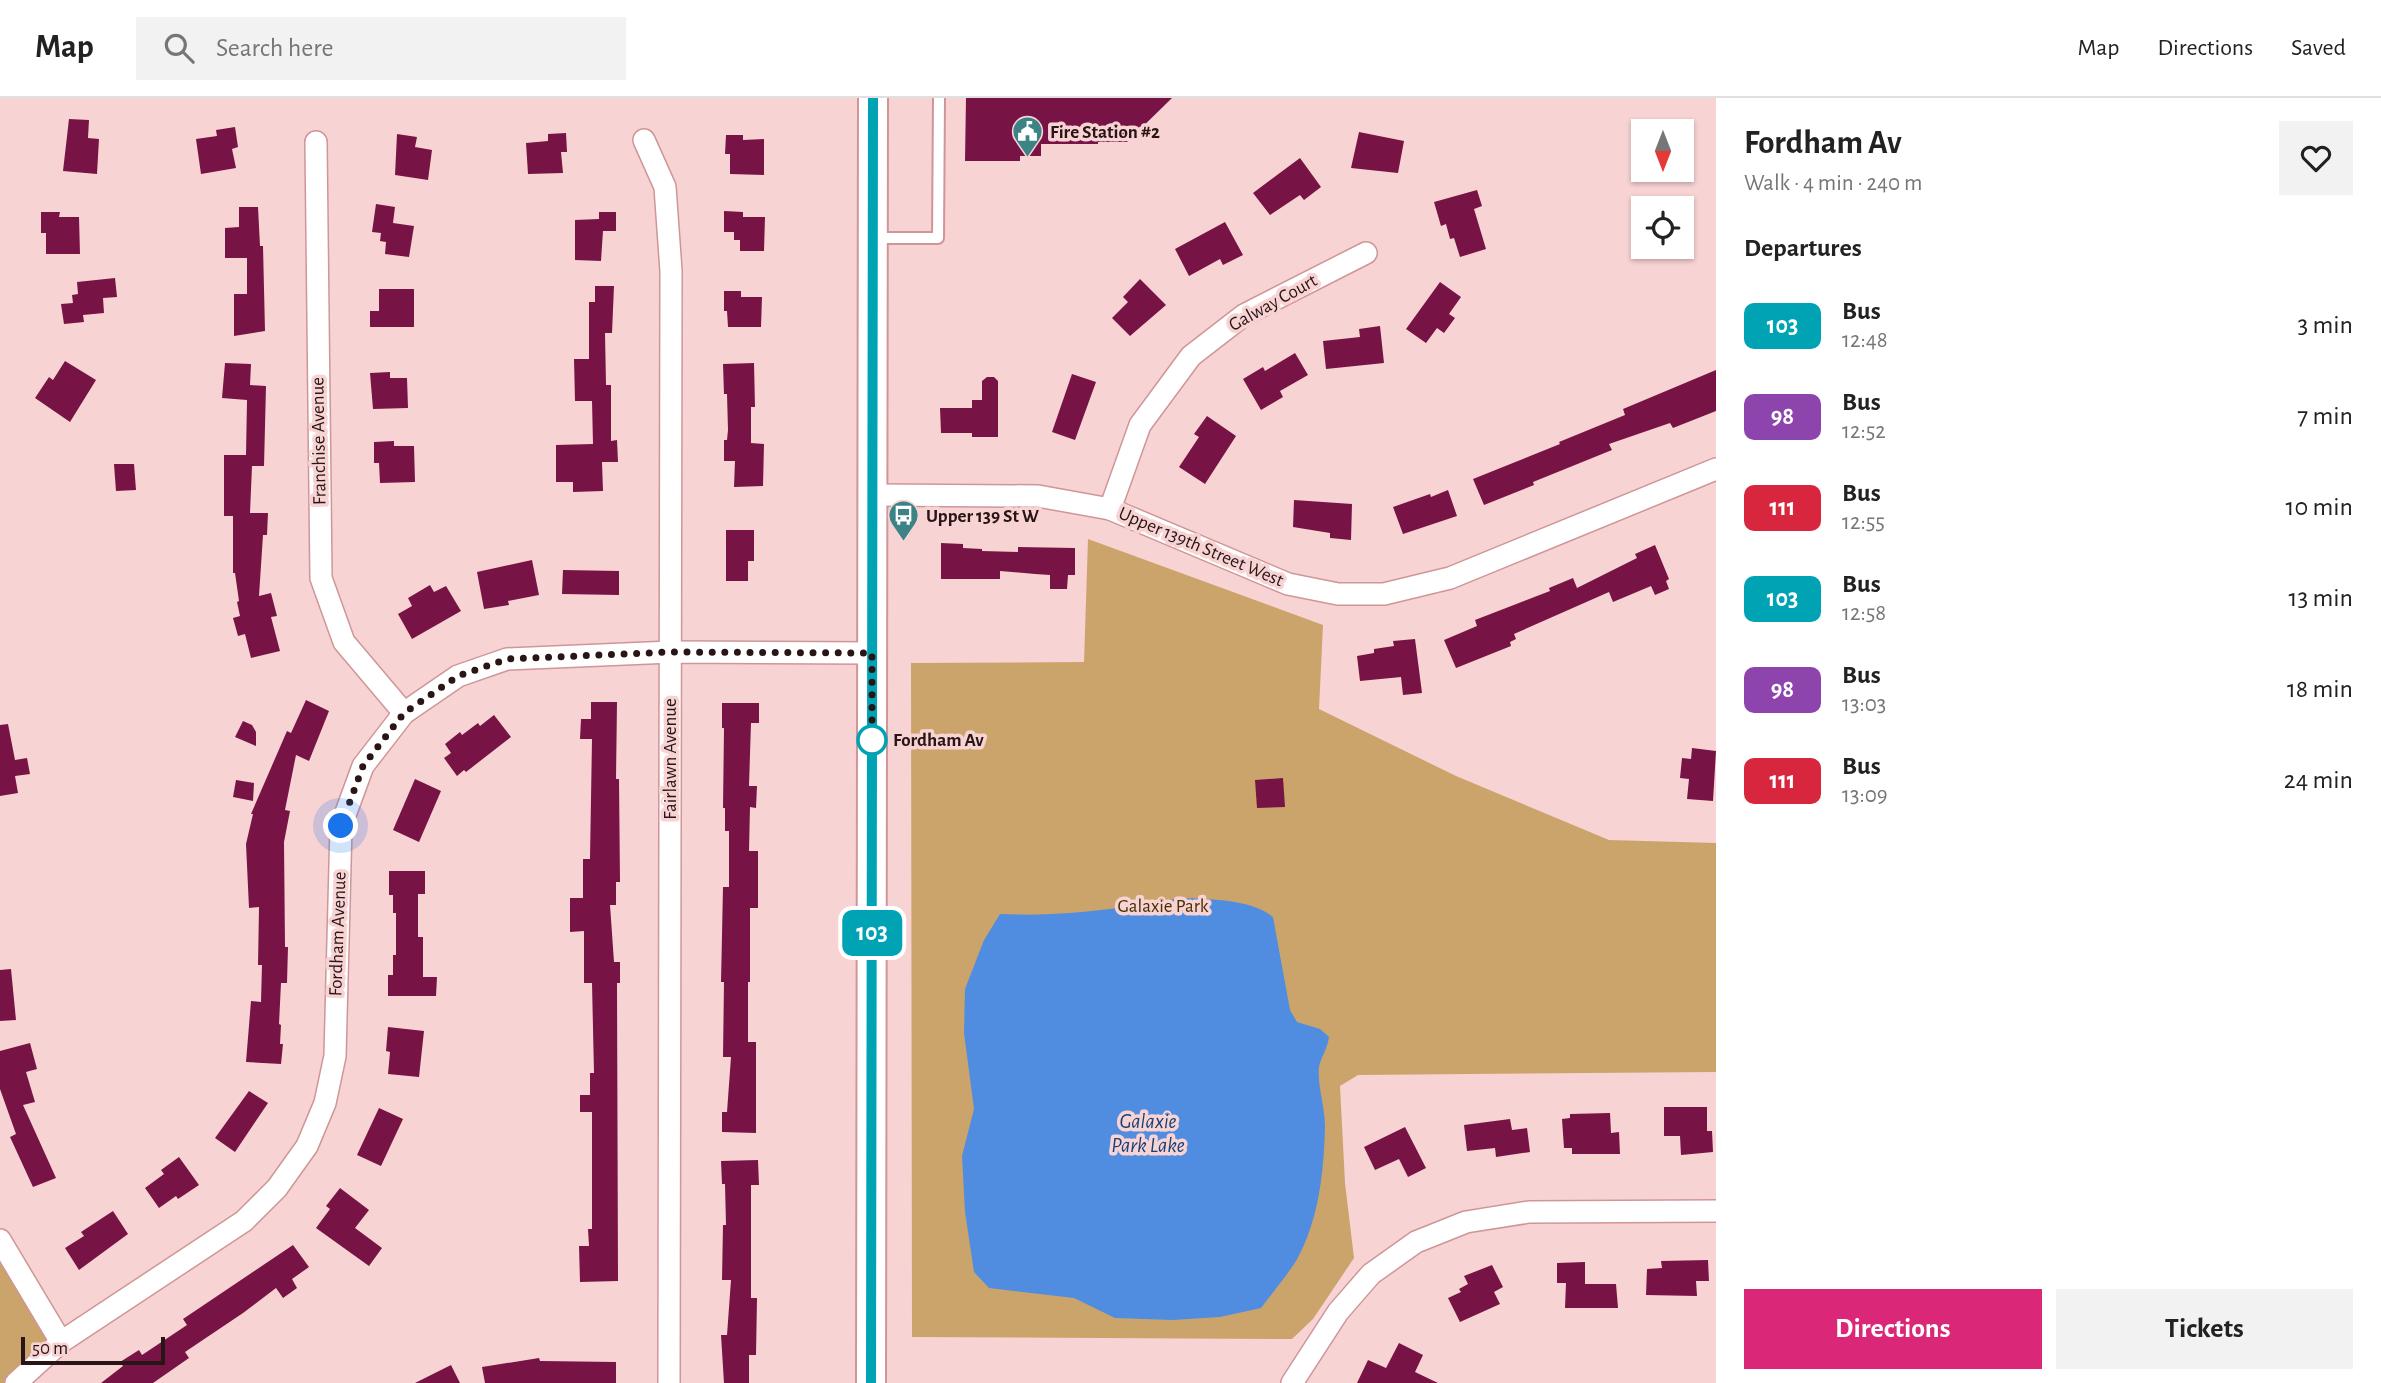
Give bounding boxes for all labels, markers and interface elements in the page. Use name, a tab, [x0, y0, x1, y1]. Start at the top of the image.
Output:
search box	[136, 17, 626, 80]
icon: search	[160, 29, 198, 67]
text: Map	[35, 31, 94, 64]
text: Search here	[216, 35, 334, 61]
text: Map	[2077, 36, 2119, 60]
text: Directions	[2157, 36, 2253, 60]
text: Saved	[2291, 36, 2346, 60]
public building icon: Fire Station #2	[1010, 115, 1044, 159]
north arrow	[1631, 119, 1694, 182]
map controls	[1631, 119, 1694, 259]
button: heart	[2279, 121, 2353, 195]
place label: Fire Station #2	[1050, 123, 1160, 142]
text: Fordham Av	[1744, 127, 1902, 160]
text: Walk · 4 min · 240 m	[1744, 172, 1922, 195]
button: locate	[1631, 196, 1694, 259]
text: Departures	[1744, 235, 1862, 261]
street label: Galway Court	[1226, 271, 1320, 335]
text: Bus	[1842, 298, 1881, 324]
text: 3 min	[2297, 312, 2353, 338]
text: 103	[1767, 314, 1798, 338]
text: 12:48	[1842, 329, 1888, 352]
street label: Franchise Avenue	[308, 377, 330, 505]
text: Bus	[1842, 389, 1881, 415]
text: 7 min	[2297, 403, 2353, 429]
text: 98	[1771, 405, 1794, 429]
text: 12:52	[1842, 420, 1886, 443]
text: Bus	[1842, 480, 1881, 506]
text: 10 min	[2286, 494, 2353, 520]
text: 111	[1770, 496, 1795, 520]
bus stop icon: Upper 139 St W	[886, 499, 920, 543]
street label: Upper 139th Street West	[1116, 504, 1286, 590]
place label: Upper 139 St W	[926, 507, 1040, 526]
text: 12:55	[1842, 511, 1885, 534]
text: Bus	[1842, 571, 1881, 597]
text: 13 min	[2289, 585, 2353, 611]
text: 103	[1767, 587, 1798, 611]
text: 12:58	[1842, 602, 1886, 625]
text: Bus	[1842, 662, 1881, 688]
text: 18 min	[2287, 676, 2353, 702]
text: 98	[1771, 678, 1794, 702]
text: 13:03	[1842, 693, 1886, 716]
street label: Fairlawn Avenue	[661, 698, 680, 820]
marker: Fordham Av	[857, 725, 887, 755]
place label: Fordham Av	[893, 731, 984, 750]
text: Bus	[1842, 753, 1881, 779]
text: 24 min	[2284, 767, 2353, 793]
text: 111	[1770, 769, 1795, 793]
text: 13:09	[1842, 784, 1888, 807]
your location	[323, 808, 358, 843]
street label: Fordham Avenue	[326, 871, 350, 997]
park label: Galaxie Park	[1117, 897, 1209, 916]
line badge: 103	[832, 910, 912, 956]
text: 103	[856, 921, 888, 945]
water label: Galaxie Park Lake	[1111, 1111, 1185, 1156]
button: Directions	[1744, 1289, 2042, 1369]
button: Tickets	[2056, 1289, 2353, 1369]
scale bar	[21, 1334, 164, 1366]
text: 50 m	[32, 1339, 68, 1358]

